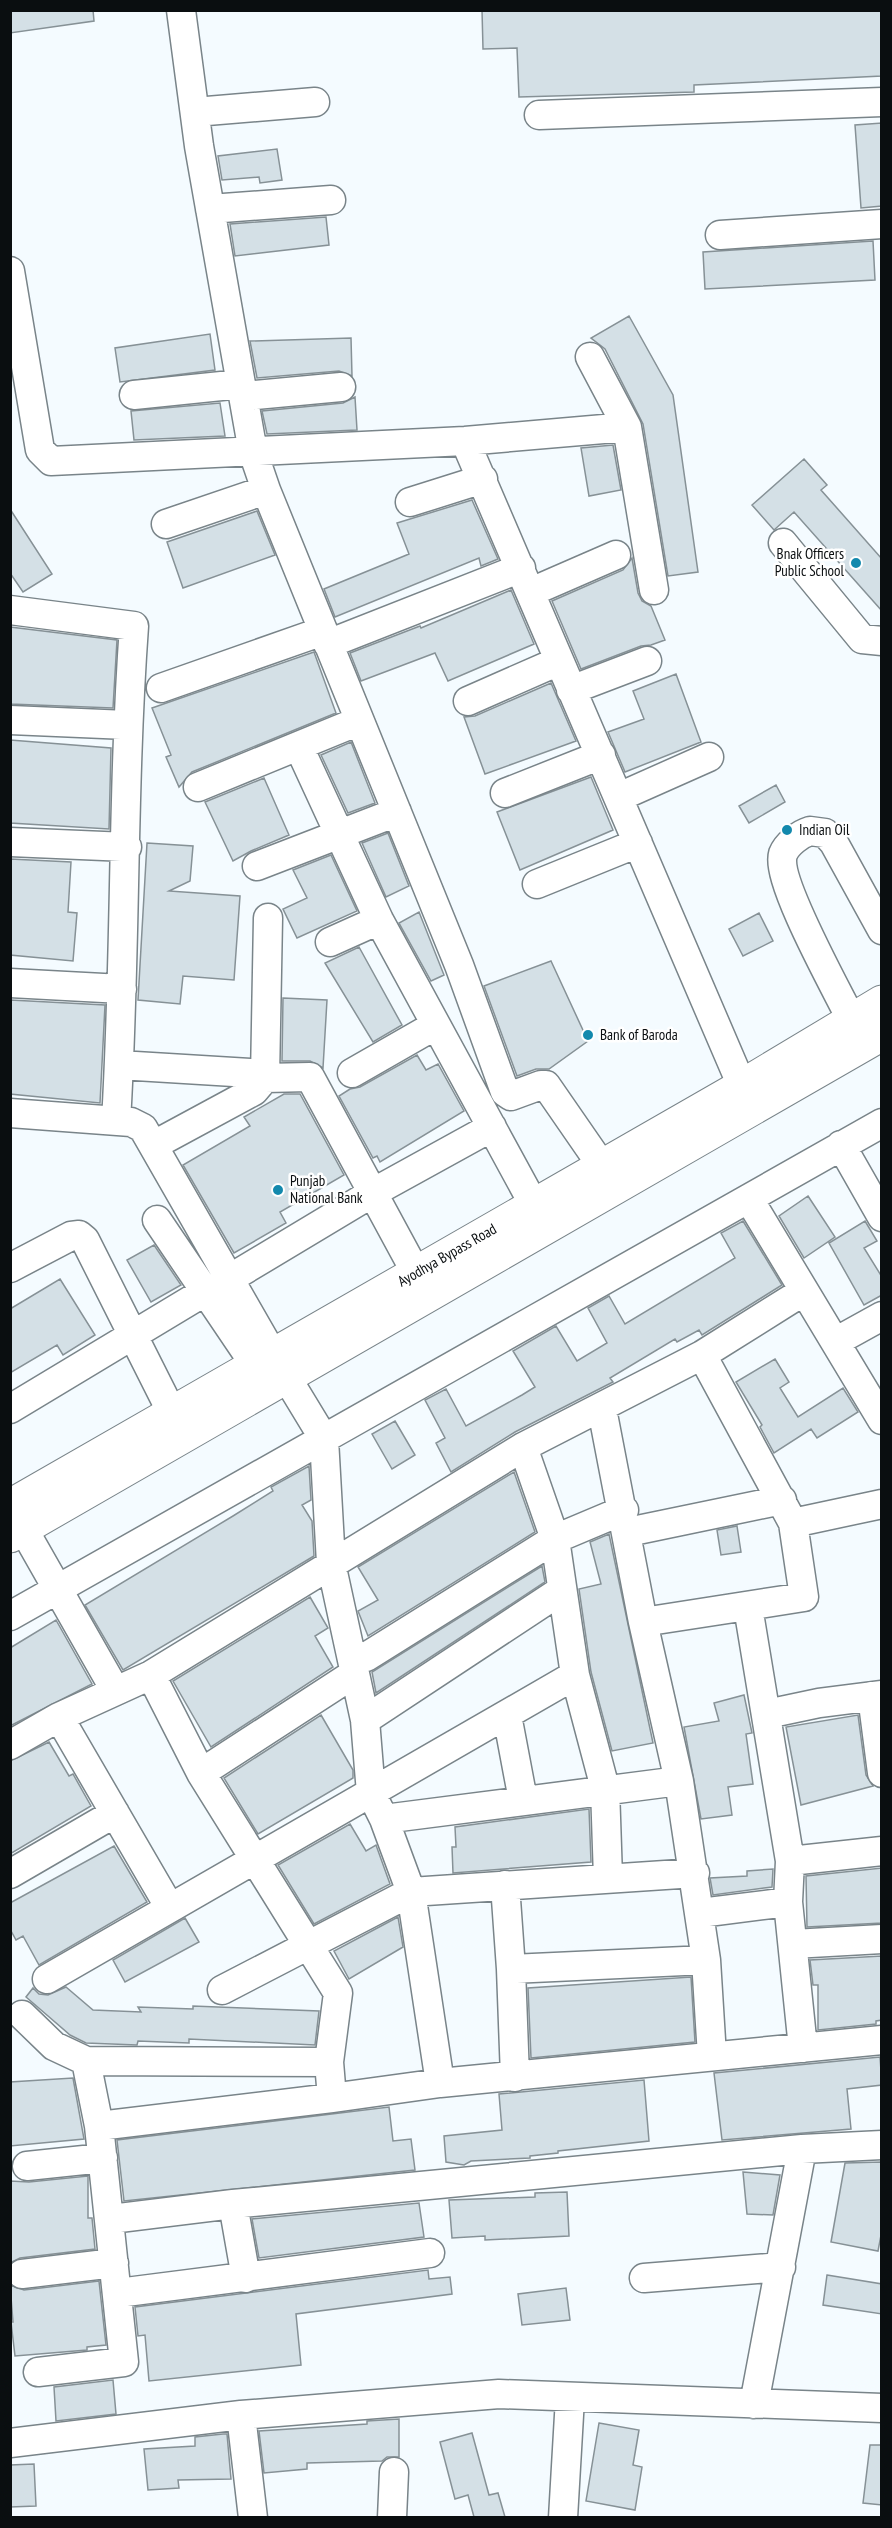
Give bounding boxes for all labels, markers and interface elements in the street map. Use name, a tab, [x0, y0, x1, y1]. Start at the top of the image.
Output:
place label: Bnak Officers Public School	[775, 544, 844, 580]
marker: Bnak Officers Public School	[849, 556, 863, 570]
place label: Indian Oil	[799, 820, 850, 839]
marker: Indian Oil	[780, 823, 794, 837]
place label: Bank of Baroda	[600, 1025, 678, 1044]
marker: Bank of Baroda	[581, 1028, 595, 1042]
place label: Punjab National Bank	[290, 1171, 363, 1207]
marker: Punjab National Bank	[271, 1183, 285, 1197]
street label: Ayodhya Bypass Road	[394, 1219, 500, 1291]

